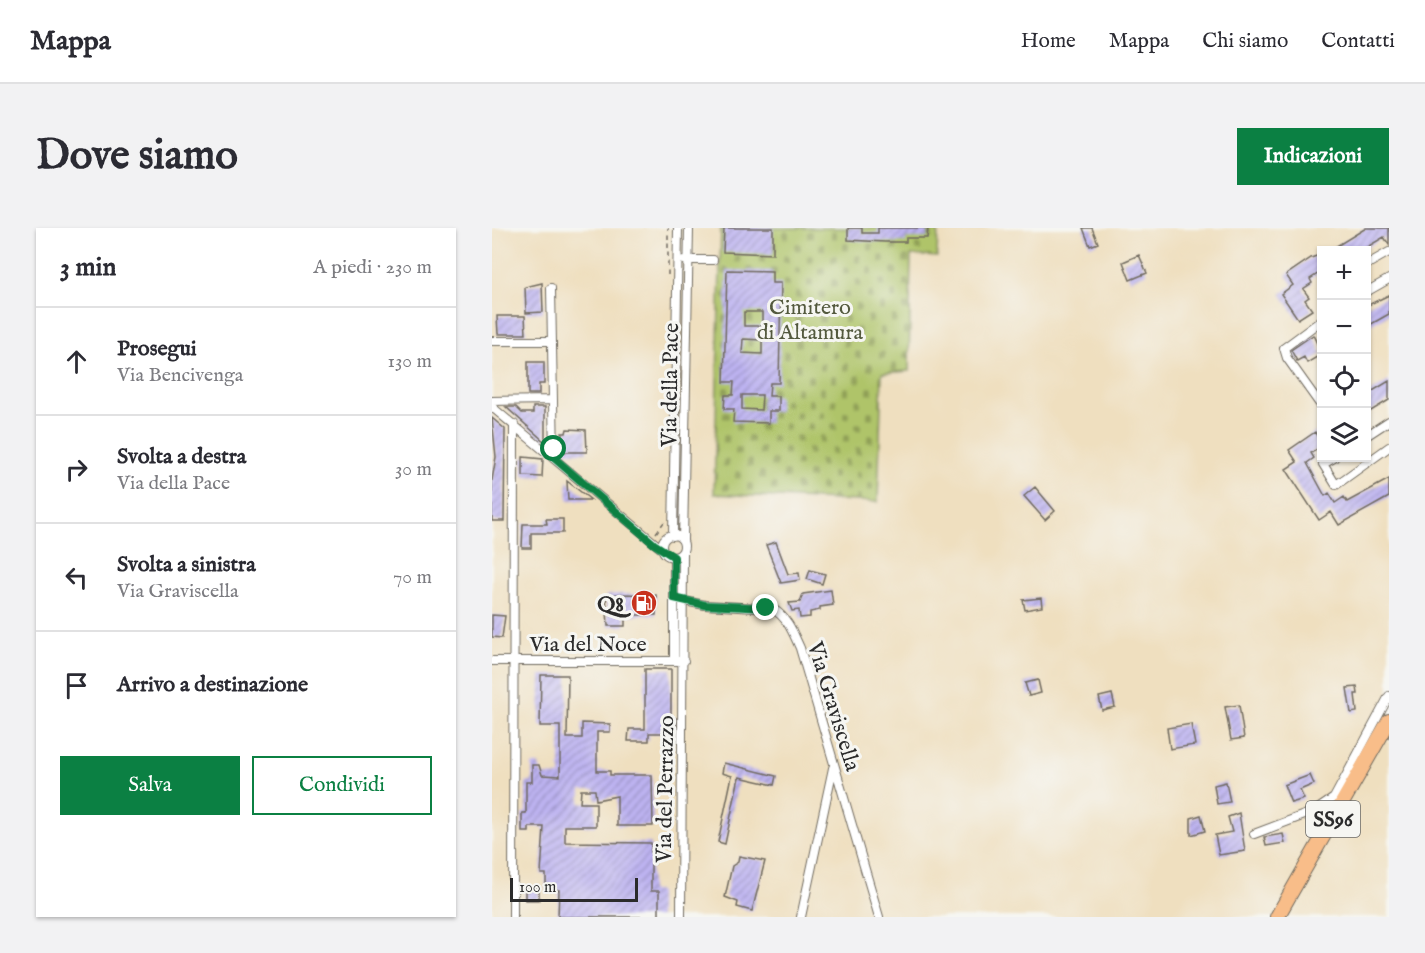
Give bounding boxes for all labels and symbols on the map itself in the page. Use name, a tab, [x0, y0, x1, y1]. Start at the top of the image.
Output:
park label: Cimitero di Altamura	[757, 294, 864, 347]
street label: Via della Pace	[656, 323, 686, 448]
route start	[540, 435, 566, 461]
fuel station icon: Q8	[629, 588, 659, 618]
place label: Q8	[597, 591, 631, 619]
route end	[752, 594, 778, 620]
street label: Via del Noce	[528, 631, 647, 659]
street label: Via Graviscella	[800, 638, 866, 775]
street label: Via del Perrazzo	[651, 715, 681, 864]
road number: SS96	[1306, 801, 1360, 837]
scale bar	[510, 875, 638, 902]

